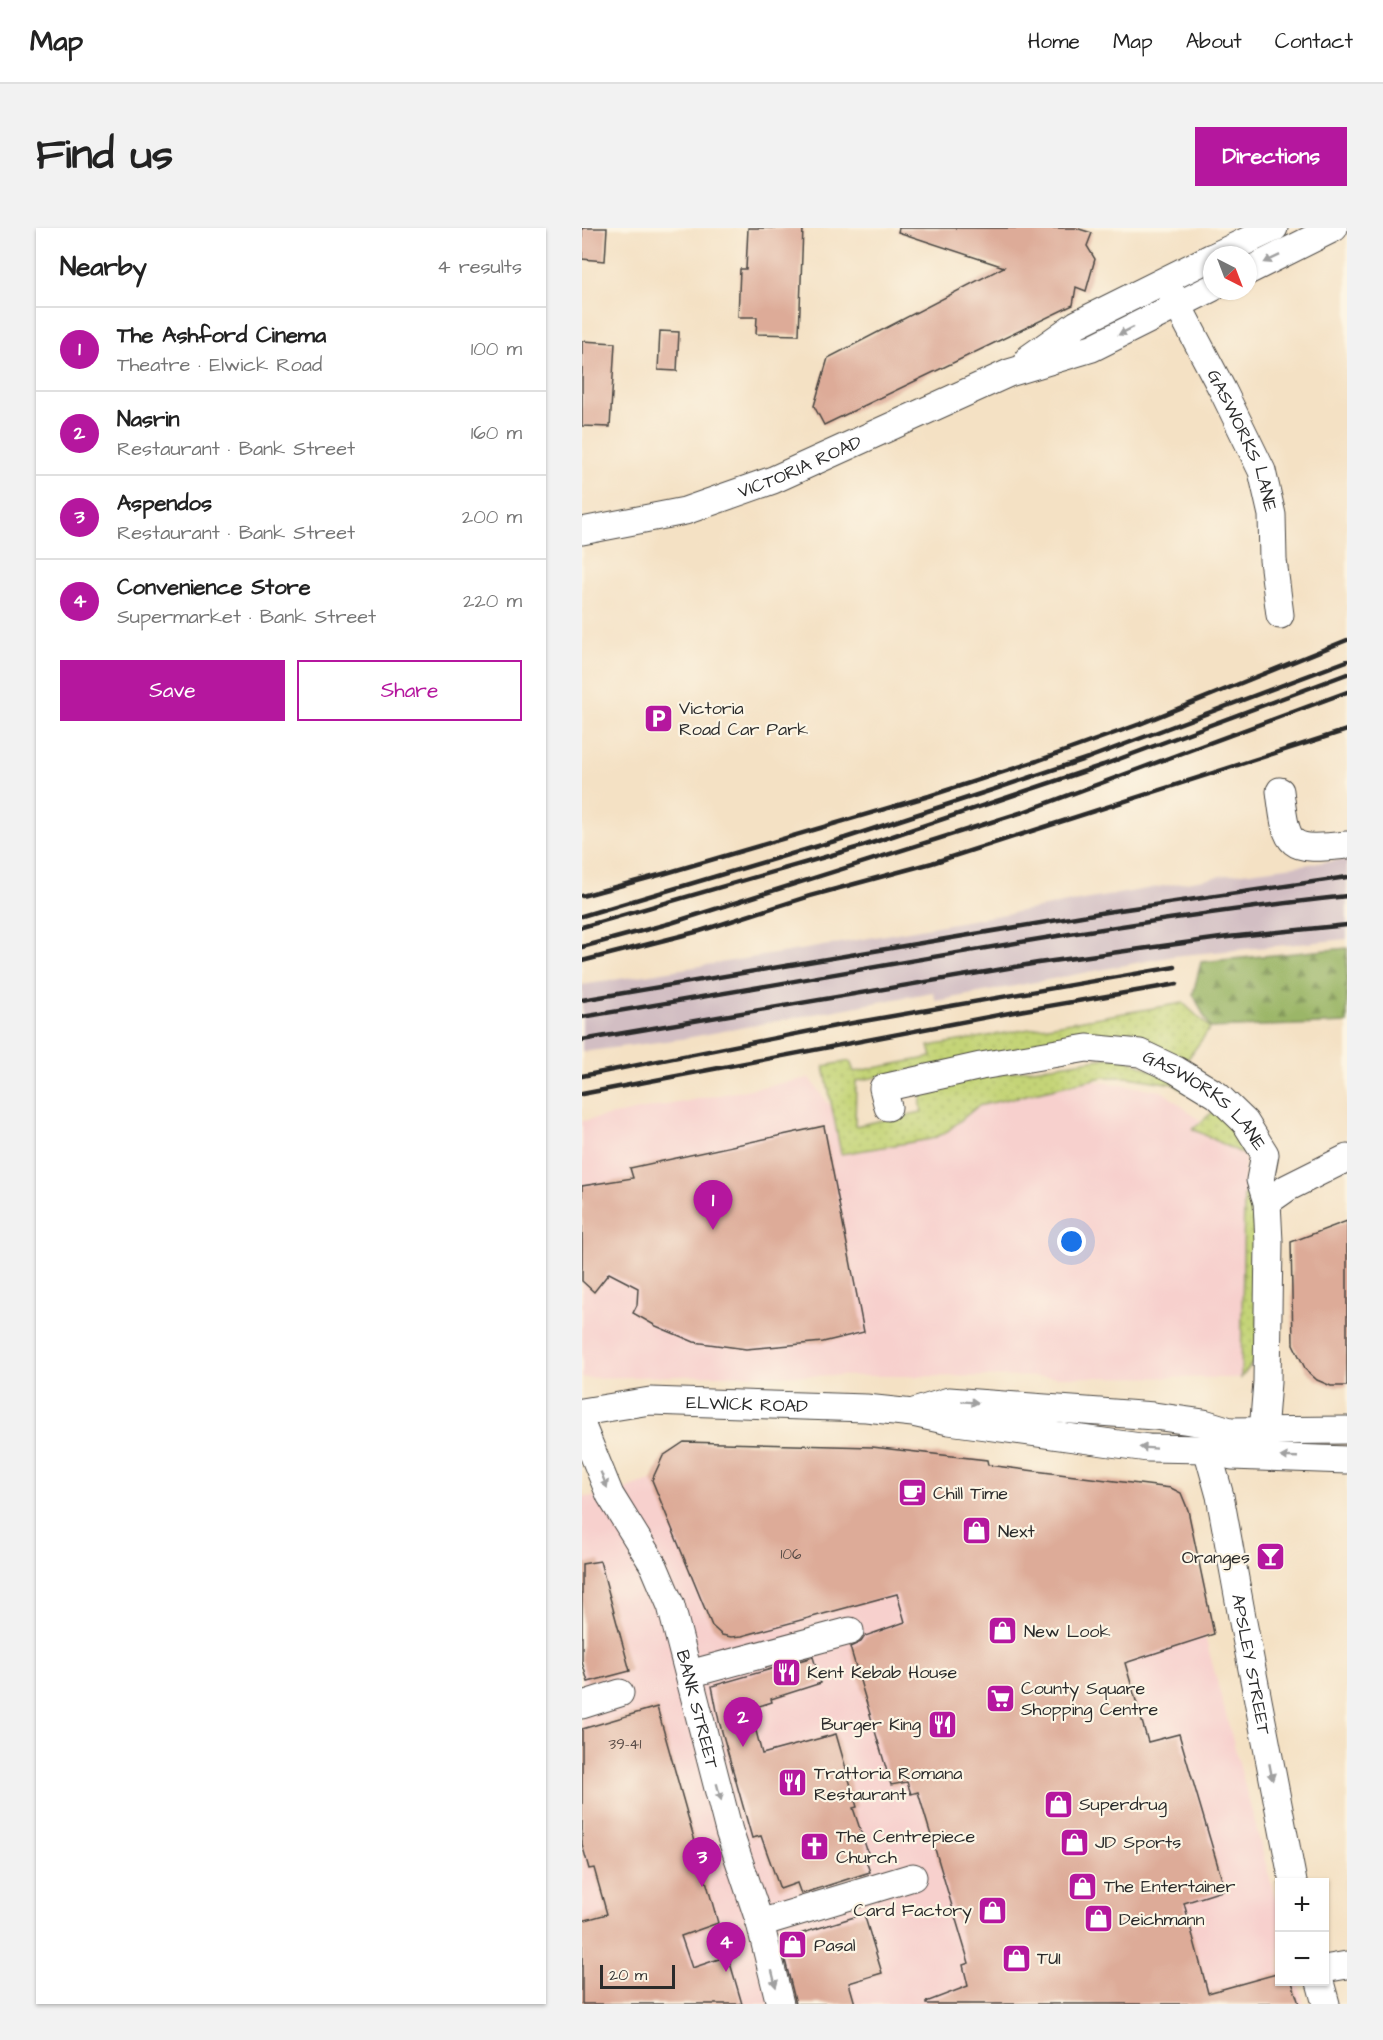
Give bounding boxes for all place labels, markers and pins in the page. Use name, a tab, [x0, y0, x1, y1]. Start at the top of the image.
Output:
place label: Victoria Road Car Park	[679, 696, 808, 742]
parking icon: Victoria Road Car Park	[642, 702, 674, 734]
pin: 1	[694, 1180, 732, 1230]
cafe icon: Chill Time	[896, 1477, 928, 1509]
place label: Chill Time	[933, 1481, 1008, 1506]
shop icon: Next	[961, 1515, 993, 1547]
place label: Next	[998, 1519, 1035, 1544]
bar icon: Oranges	[1255, 1541, 1287, 1573]
place label: Oranges	[1182, 1545, 1250, 1571]
shop icon: New Look	[987, 1615, 1019, 1647]
place label: New Look	[1024, 1619, 1111, 1644]
restaurant icon: Kent Kebab House	[770, 1656, 802, 1688]
place label: Kent Kebab House	[807, 1660, 958, 1685]
place label: County Square Shopping Centre	[1021, 1676, 1159, 1723]
supermarket icon: County Square Shopping Centre	[984, 1682, 1016, 1714]
pin: 2	[724, 1698, 762, 1747]
restaurant icon: Burger King	[926, 1708, 958, 1740]
place label: Burger King	[821, 1712, 921, 1738]
place label: Trattoria Romana Restaurant	[814, 1761, 962, 1807]
restaurant icon: Trattoria Romana Restaurant	[777, 1767, 809, 1799]
shop icon: Superdrug	[1042, 1788, 1074, 1820]
place label: Superdrug	[1079, 1792, 1167, 1818]
place label: The Centrepiece Church	[836, 1824, 975, 1870]
shop icon: JD Sports	[1058, 1826, 1090, 1858]
church icon: The Centrepiece Church	[799, 1830, 831, 1862]
place label: JD Sports	[1095, 1830, 1181, 1855]
pin: 3	[682, 1838, 722, 1887]
shop icon: The Entertainer	[1067, 1870, 1099, 1902]
place label: The Entertainer	[1104, 1874, 1236, 1899]
shop icon: Card Factory	[977, 1894, 1009, 1926]
place label: Card Factory	[854, 1898, 972, 1924]
shop icon: Deichmann	[1082, 1903, 1114, 1935]
place label: Deichmann	[1119, 1907, 1205, 1932]
pin: 4	[706, 1922, 746, 1972]
shop icon: Pasal	[777, 1929, 809, 1961]
place label: Pasal	[814, 1933, 856, 1958]
shop icon: TUI	[1000, 1942, 1032, 1974]
place label: TUI	[1037, 1946, 1061, 1971]

